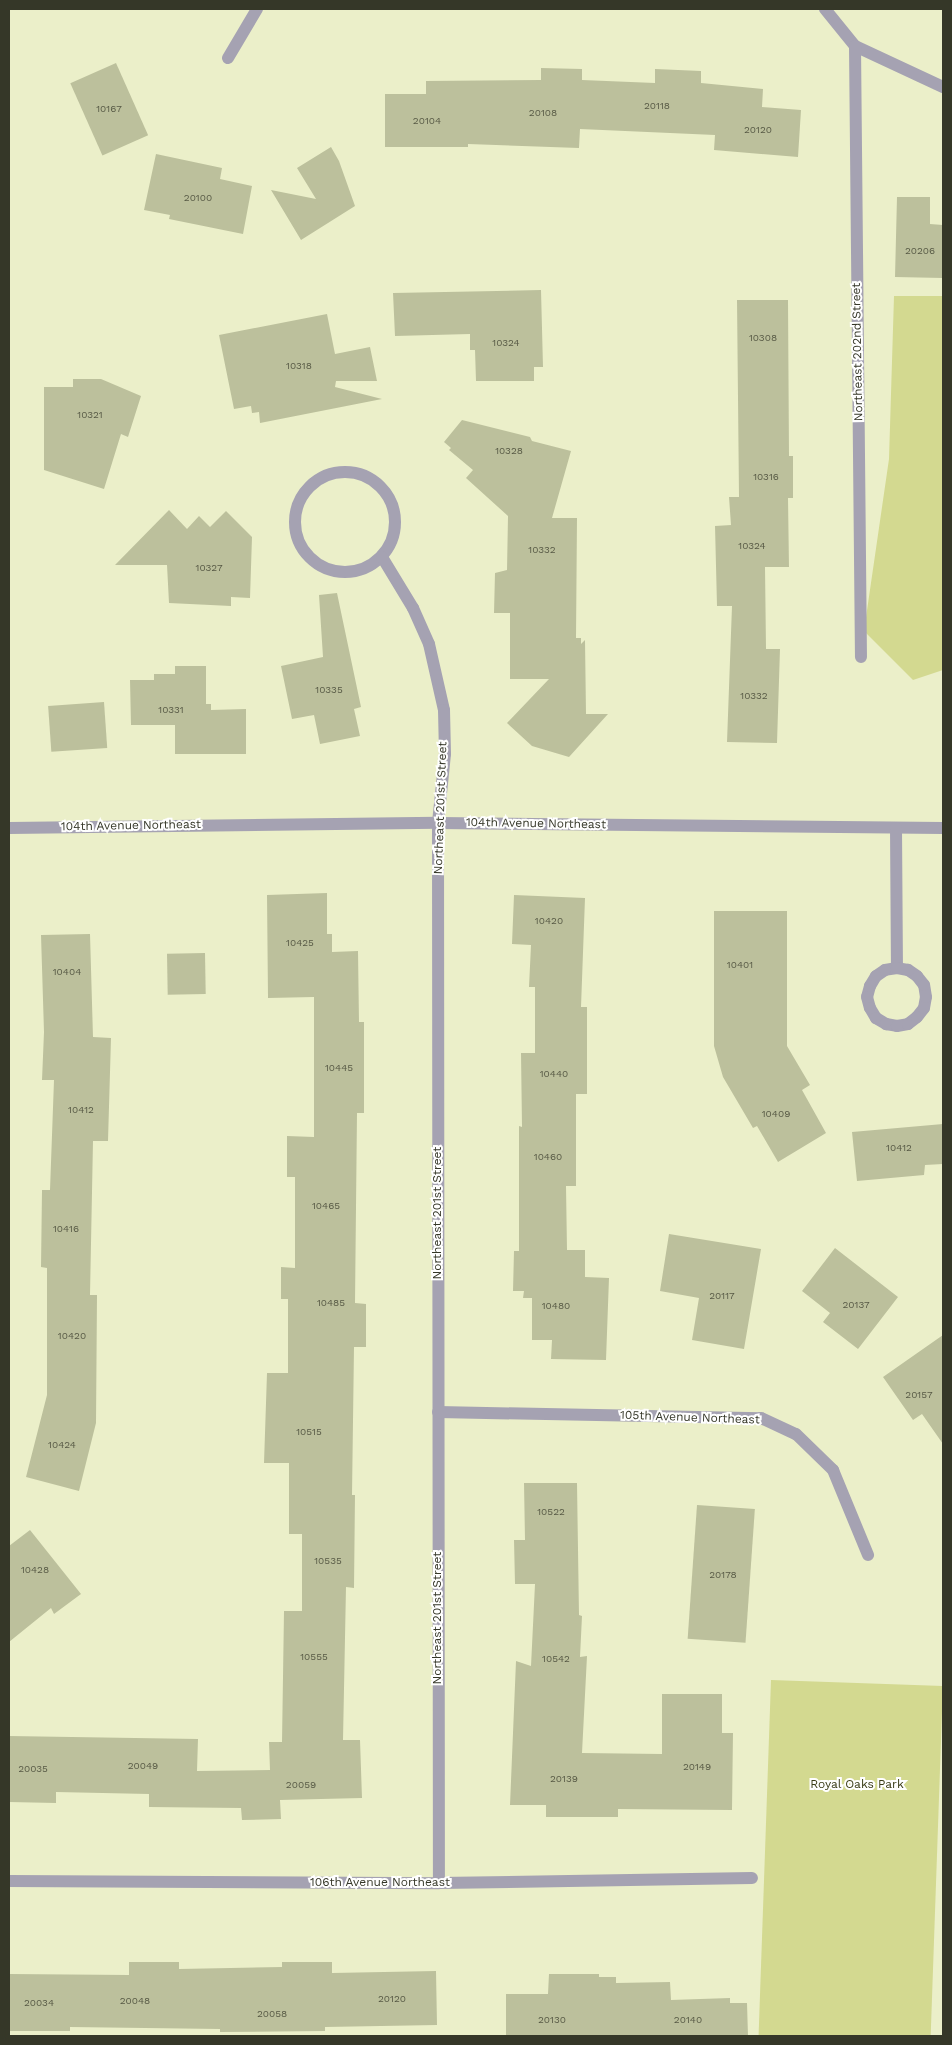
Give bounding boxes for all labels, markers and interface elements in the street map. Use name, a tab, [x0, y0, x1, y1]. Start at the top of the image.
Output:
house number: 20118	[644, 100, 670, 112]
house number: 10167	[96, 103, 122, 115]
house number: 20108	[529, 107, 557, 119]
house number: 20104	[413, 115, 441, 127]
house number: 20120	[744, 124, 772, 136]
house number: 20100	[184, 192, 212, 204]
house number: 20206	[905, 245, 935, 257]
street label: Northeast 202nd Street	[850, 283, 866, 421]
house number: 10308	[749, 332, 777, 344]
house number: 10324	[492, 337, 520, 349]
house number: 10318	[286, 360, 312, 372]
house number: 10321	[77, 409, 103, 421]
house number: 10328	[495, 445, 523, 457]
house number: 10316	[753, 471, 779, 483]
house number: 10324	[738, 540, 766, 552]
house number: 10332	[528, 544, 556, 556]
house number: 10327	[196, 562, 222, 574]
house number: 10335	[315, 684, 343, 696]
house number: 10332	[740, 690, 768, 702]
house number: 10331	[158, 704, 184, 716]
street label: Northeast 201st Street	[431, 741, 451, 875]
street label: 104th Avenue Northeast	[466, 816, 606, 832]
street label: 104th Avenue Northeast	[61, 818, 201, 834]
house number: 10420	[535, 915, 563, 927]
house number: 10425	[286, 937, 314, 949]
house number: 10401	[727, 959, 753, 971]
house number: 10404	[53, 966, 81, 978]
house number: 10445	[325, 1062, 353, 1074]
house number: 10440	[540, 1068, 568, 1080]
house number: 10412	[68, 1104, 94, 1116]
house number: 10409	[762, 1108, 790, 1120]
house number: 10412	[886, 1142, 912, 1154]
street label: Northeast 201st Street	[431, 1147, 445, 1279]
house number: 10460	[534, 1151, 562, 1163]
house number: 10465	[312, 1200, 340, 1212]
house number: 10416	[53, 1223, 79, 1235]
house number: 20117	[709, 1290, 735, 1302]
house number: 10485	[317, 1297, 345, 1309]
house number: 20137	[843, 1299, 869, 1311]
house number: 10480	[542, 1300, 570, 1312]
house number: 10420	[58, 1330, 86, 1342]
house number: 20157	[905, 1389, 933, 1401]
street label: 105th Avenue Northeast	[620, 1408, 760, 1428]
house number: 10515	[296, 1426, 322, 1438]
house number: 10424	[48, 1439, 76, 1451]
house number: 10522	[537, 1506, 565, 1518]
street label: Northeast 201st Street	[431, 1552, 445, 1684]
house number: 10535	[314, 1555, 342, 1567]
house number: 10428	[21, 1564, 49, 1576]
house number: 20178	[709, 1569, 737, 1581]
house number: 10555	[300, 1651, 328, 1663]
house number: 10542	[542, 1653, 570, 1665]
house number: 20049	[128, 1760, 158, 1772]
house number: 20149	[683, 1761, 711, 1773]
house number: 20035	[18, 1763, 48, 1775]
house number: 20139	[550, 1773, 578, 1785]
park label: Royal Oaks Park	[810, 1778, 904, 1792]
house number: 20059	[286, 1779, 316, 1791]
street label: 106th Avenue Northeast	[310, 1876, 450, 1890]
house number: 20120	[378, 1993, 406, 2005]
house number: 20048	[120, 1995, 150, 2007]
house number: 20034	[24, 1997, 54, 2009]
house number: 20058	[257, 2008, 287, 2020]
house number: 20130	[538, 2014, 566, 2026]
house number: 20140	[674, 2014, 702, 2026]

